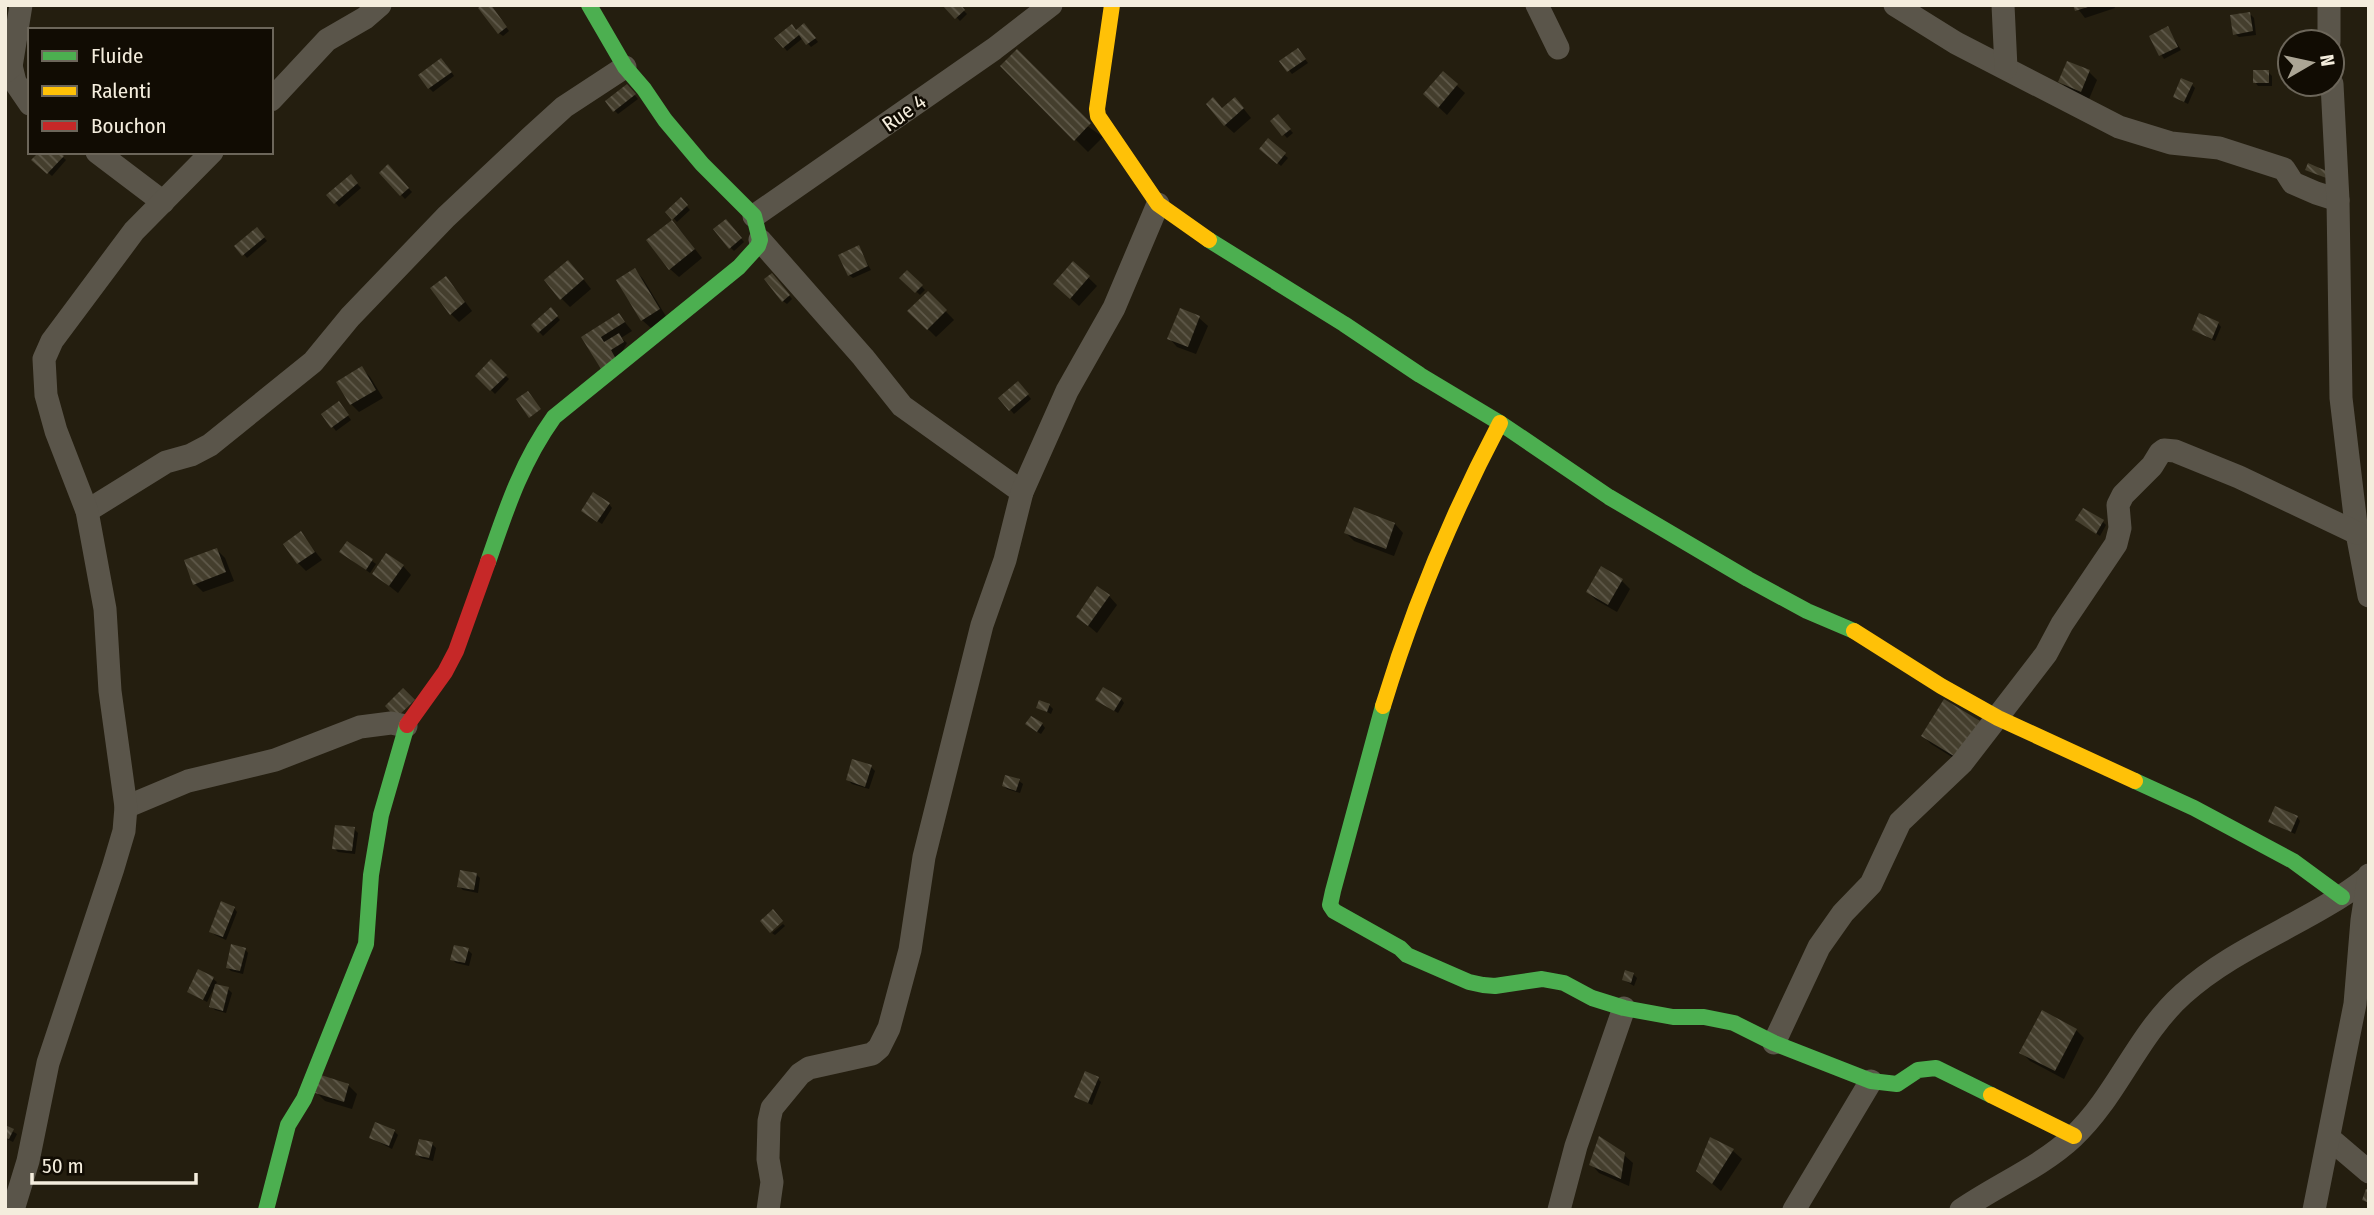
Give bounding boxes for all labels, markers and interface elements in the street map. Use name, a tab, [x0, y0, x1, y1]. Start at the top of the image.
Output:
legend	[28, 28, 273, 154]
north arrow	[2276, 28, 2346, 98]
text: Fluide	[91, 43, 143, 69]
text: N	[2315, 53, 2340, 68]
text: Ralenti	[91, 78, 151, 104]
street label: Rue 4	[877, 89, 931, 137]
text: Bouchon	[91, 113, 167, 139]
scale bar	[32, 1142, 196, 1186]
text: 50 m	[42, 1153, 84, 1179]

